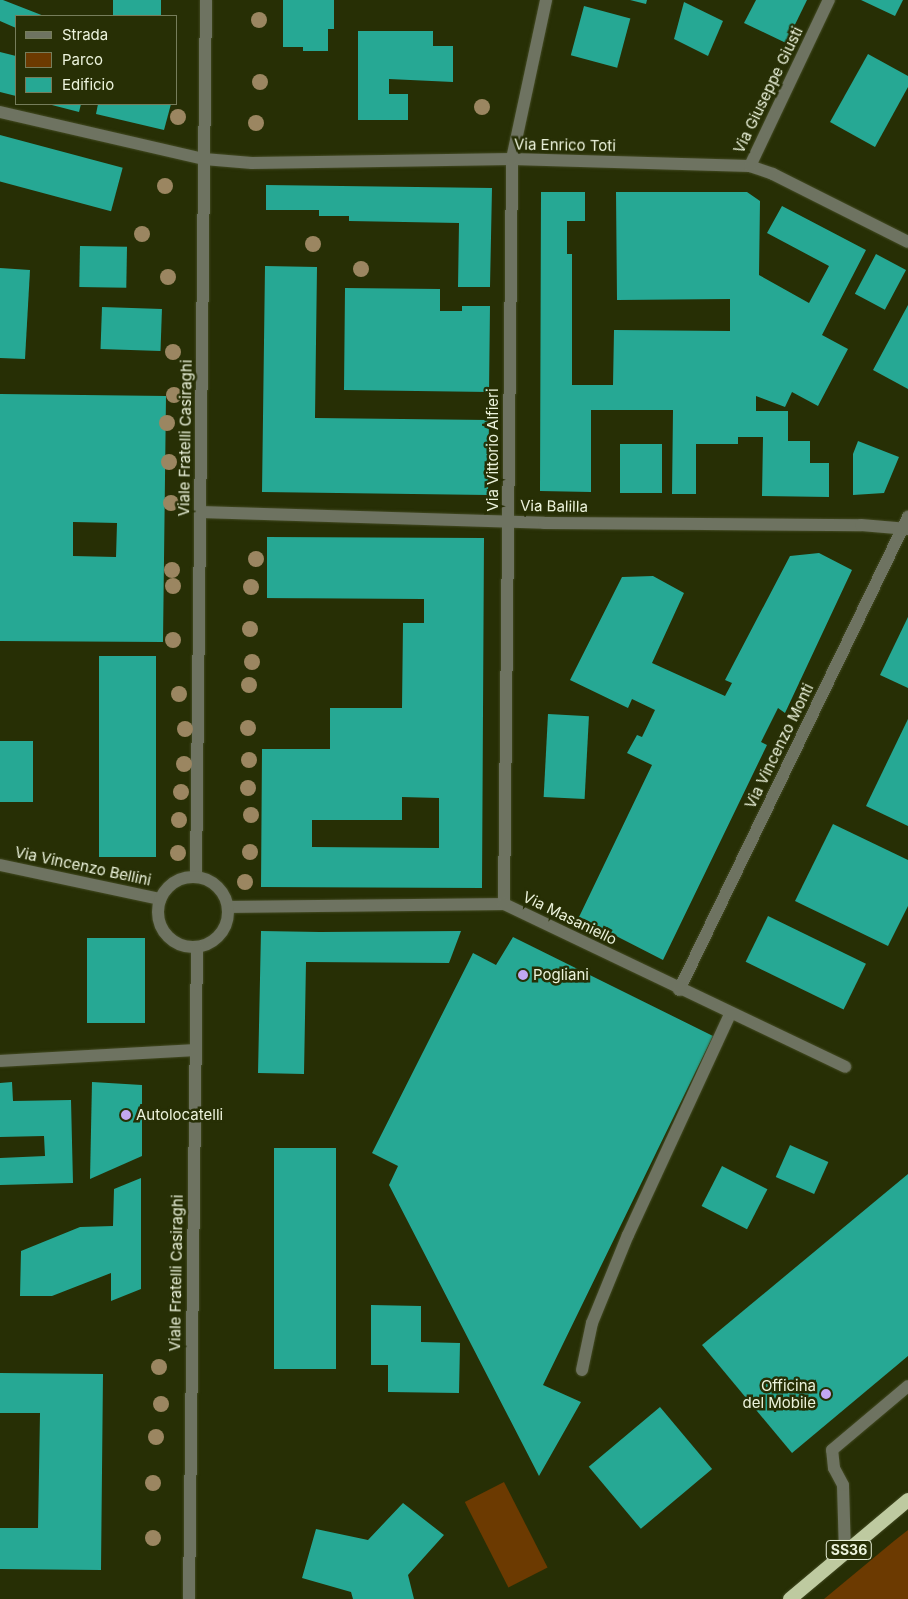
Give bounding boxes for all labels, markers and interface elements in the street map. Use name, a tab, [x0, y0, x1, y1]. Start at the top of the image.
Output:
legend	[15, 15, 178, 105]
street label: Via Giuseppe Giusti	[730, 24, 806, 156]
text: Strada	[62, 25, 108, 44]
text: Parco	[62, 50, 103, 69]
text: Edificio	[62, 75, 114, 94]
street label: Via Enrico Toti	[514, 135, 616, 155]
street label: Viale Fratelli Casiraghi	[175, 359, 195, 517]
street label: Via Vittorio Alfieri	[484, 388, 502, 512]
street label: Via Balilla	[520, 496, 588, 516]
street label: Via Vincenzo Monti	[741, 681, 817, 811]
street label: Via Vincenzo Bellini	[13, 843, 153, 889]
street label: Via Masaniello	[520, 887, 620, 949]
place label: Pogliani	[533, 966, 589, 984]
marker: Pogliani	[517, 969, 529, 981]
place label: Autolocatelli	[136, 1106, 223, 1124]
marker: Autolocatelli	[120, 1109, 132, 1121]
street label: Viale Fratelli Casiraghi	[166, 1194, 186, 1352]
place label: Officina del Mobile	[742, 1376, 816, 1411]
marker: Officina del Mobile	[820, 1388, 832, 1400]
road number: SS36	[825, 1538, 873, 1562]

